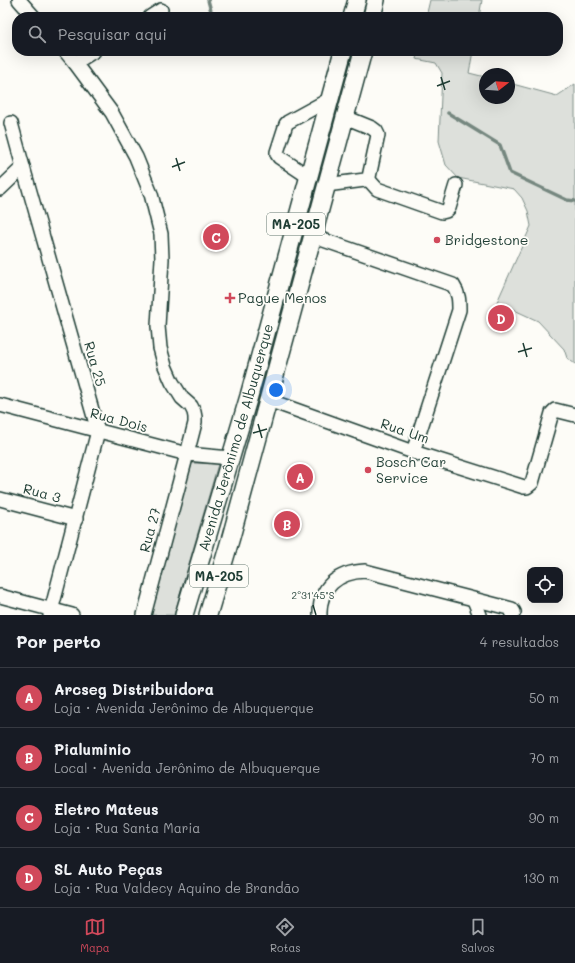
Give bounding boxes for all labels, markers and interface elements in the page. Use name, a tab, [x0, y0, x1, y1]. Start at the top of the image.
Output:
search box	[12, 12, 563, 56]
icon: search	[26, 23, 48, 45]
text: Pesquisar aqui	[58, 24, 167, 44]
north arrow	[479, 68, 515, 104]
road number: MA-205	[267, 213, 325, 235]
pin: C	[203, 222, 229, 252]
place label: Bridgestone	[445, 230, 528, 249]
marker: Bridgestone	[432, 235, 442, 245]
place label: Pague Menos	[238, 288, 327, 307]
marker: Pague Menos	[225, 293, 235, 303]
pin: D	[488, 303, 514, 333]
street label: Avenida Jerônimo de Albuquerque	[194, 322, 277, 553]
street label: Rua 25	[80, 339, 111, 388]
your location	[266, 380, 286, 400]
street label: Rua Dois	[88, 403, 150, 436]
street label: Rua Um	[378, 413, 432, 448]
place label: Bosch Car Service	[376, 452, 446, 487]
pin: A	[287, 462, 313, 492]
marker: Bosch Car Service	[363, 465, 373, 475]
street label: Rua 3	[21, 478, 63, 507]
street label: Rua 27	[134, 505, 165, 554]
pin: B	[274, 509, 300, 539]
road number: MA-205	[190, 565, 248, 587]
map controls	[527, 567, 563, 603]
button: locate	[527, 567, 563, 603]
text: 2°31'45"S	[292, 588, 335, 602]
text: Por perto	[16, 630, 100, 652]
text: 4 resultados	[480, 633, 559, 650]
text: Arcseg Distribuidora	[54, 679, 214, 699]
text: A	[24, 689, 34, 706]
text: 50 m	[529, 689, 559, 706]
text: Loja · Avenida Jerônimo de Albuquerque	[54, 699, 314, 716]
text: Pialuminio	[54, 739, 131, 759]
text: B	[25, 749, 33, 766]
text: 70 m	[529, 749, 559, 766]
text: Local · Avenida Jerônimo de Albuquerque	[54, 759, 320, 776]
text: Eletro Mateus	[54, 799, 159, 819]
text: C	[24, 809, 34, 826]
text: 90 m	[529, 809, 559, 826]
text: Loja · Rua Santa Maria	[54, 819, 200, 836]
text: SL Auto Peças	[54, 859, 163, 879]
text: D	[24, 869, 34, 886]
text: 130 m	[523, 869, 559, 886]
text: Loja · Rua Valdecy Aquino de Brandão	[54, 879, 299, 896]
tab: Mapa	[80, 916, 110, 955]
tab: Rotas	[270, 916, 301, 955]
tab: Salvos	[461, 916, 495, 955]

